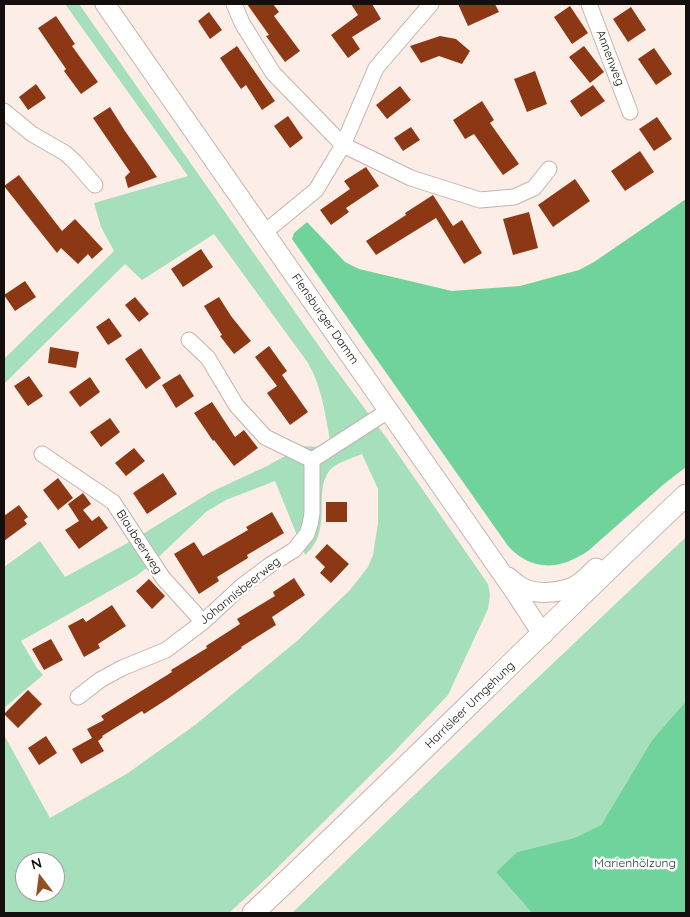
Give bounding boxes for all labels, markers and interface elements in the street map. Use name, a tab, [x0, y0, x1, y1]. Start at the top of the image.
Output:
street label: Annenweg	[593, 28, 627, 88]
street label: Flensburger Damm	[288, 271, 362, 367]
street label: Blaubeerweg	[113, 507, 165, 577]
street label: Johannisbeerweg	[197, 554, 283, 628]
street label: Harrisleer Umgehung	[422, 658, 518, 752]
north arrow	[15, 852, 65, 902]
text: N	[29, 853, 44, 874]
park label: Marienhölzung	[594, 856, 676, 870]

